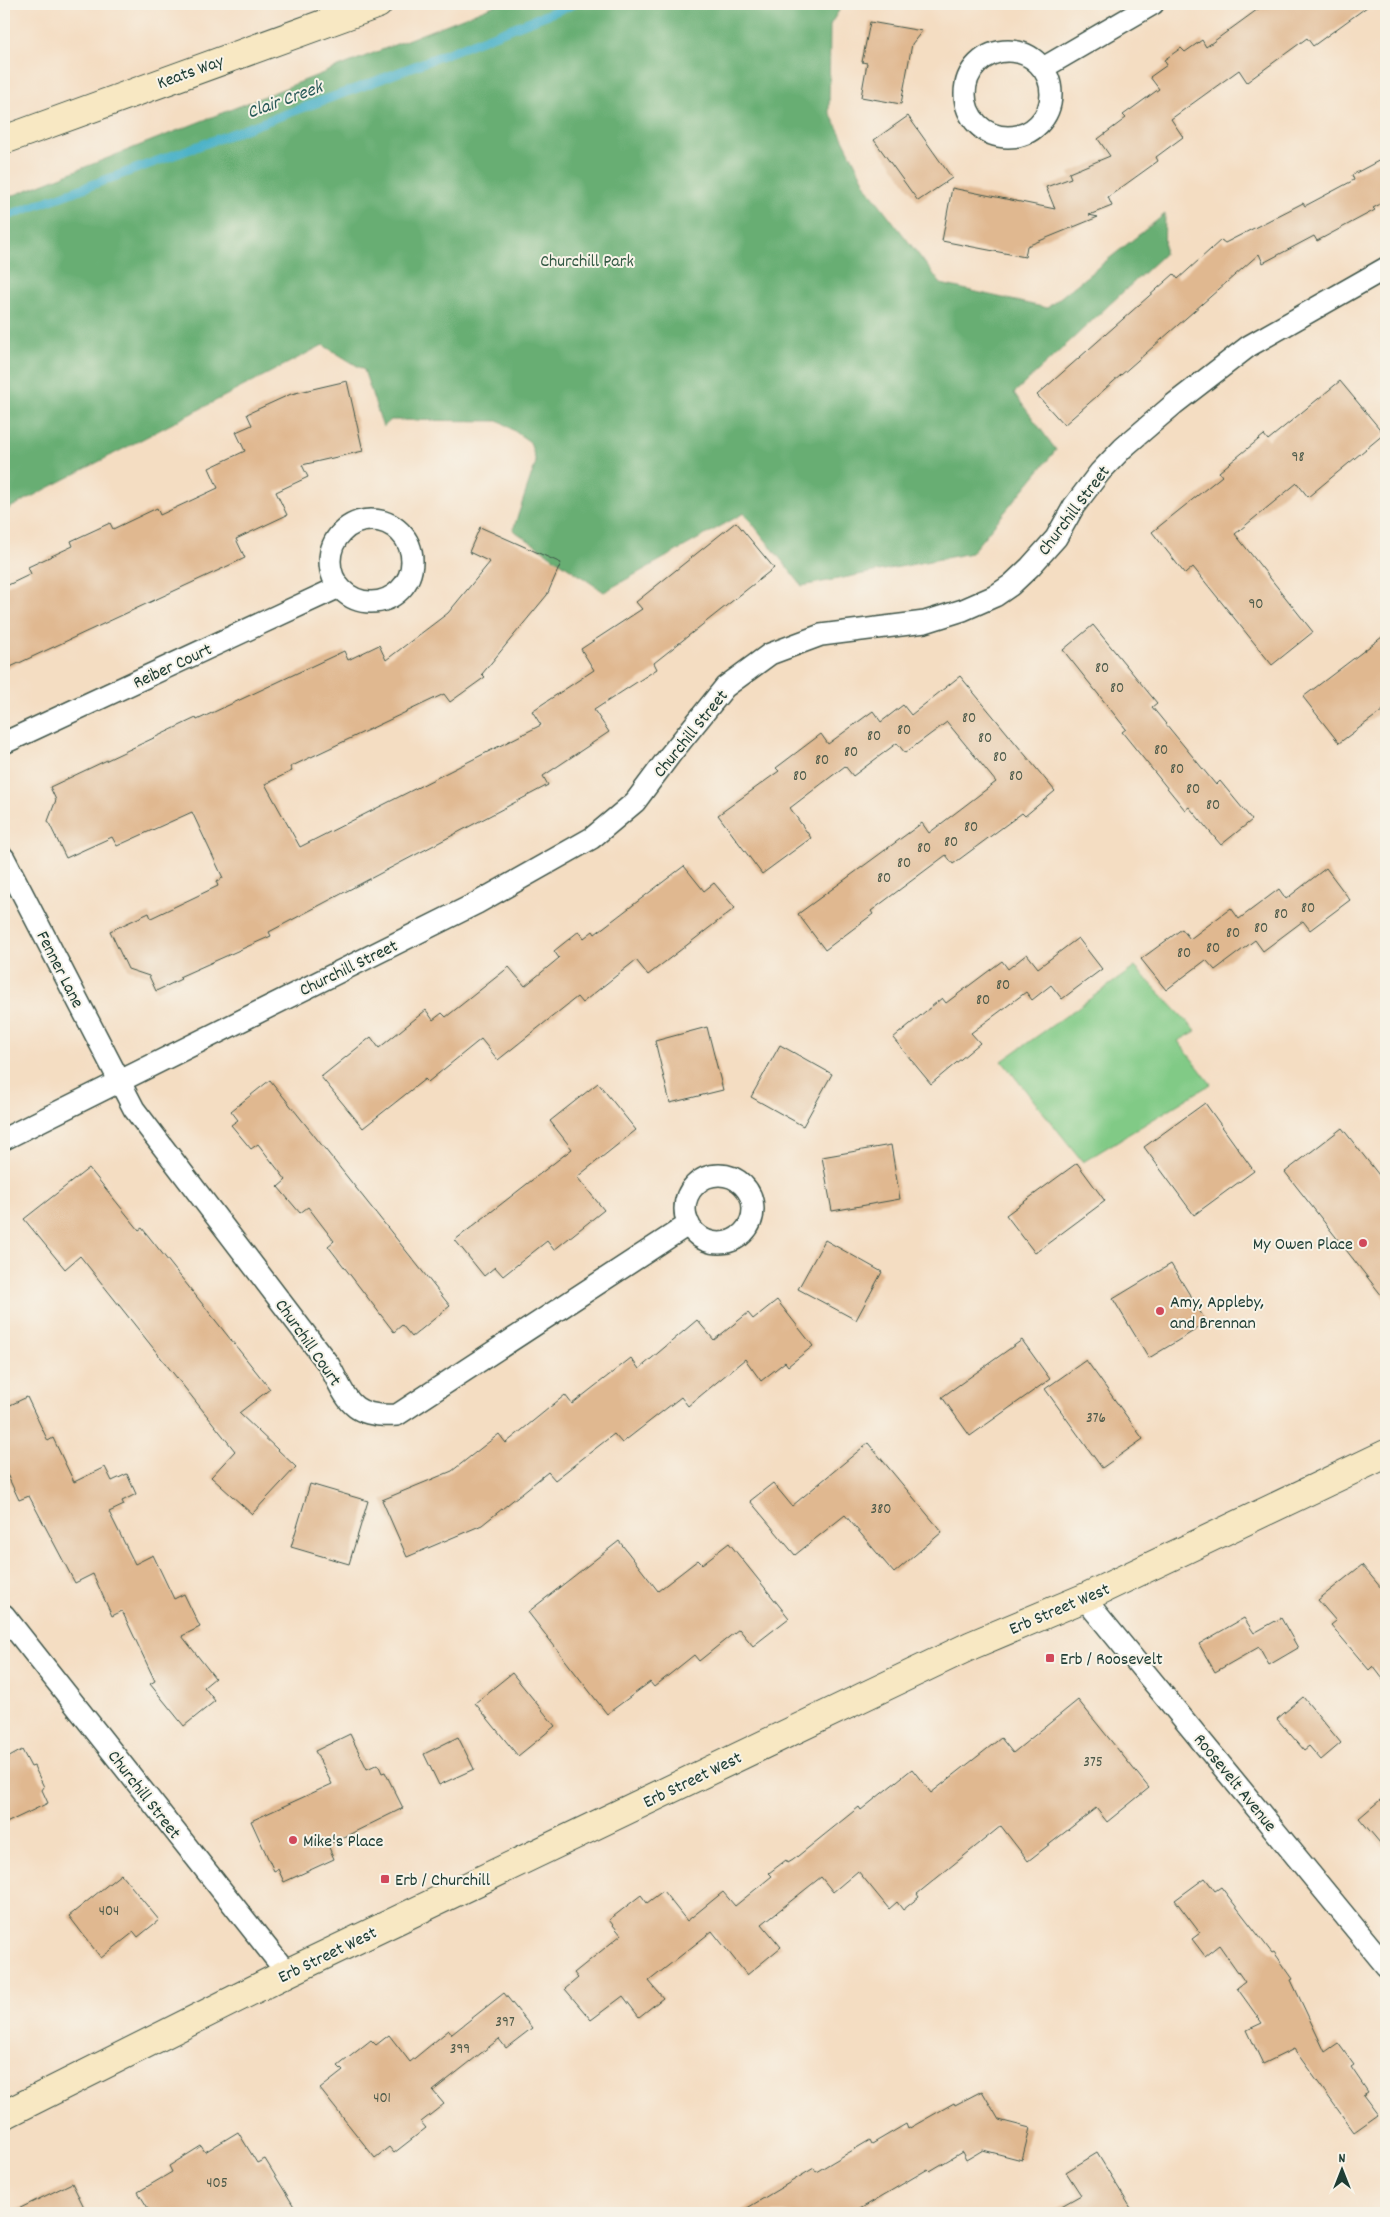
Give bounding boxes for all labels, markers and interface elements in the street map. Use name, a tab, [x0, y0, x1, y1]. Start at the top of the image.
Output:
street label: Keats Way	[154, 50, 228, 97]
water label: Clair Creek	[244, 74, 329, 127]
park label: Churchill Park	[540, 250, 634, 275]
house number: 98	[1292, 447, 1304, 469]
street label: Churchill Street	[1033, 461, 1117, 562]
house number: 90	[1248, 594, 1264, 616]
street label: Reiber Court	[129, 638, 217, 696]
house number: 80	[1095, 658, 1109, 680]
house number: 80	[1110, 678, 1124, 700]
street label: Churchill Street	[649, 685, 735, 784]
house number: 80	[962, 708, 976, 730]
house number: 80	[897, 720, 911, 742]
house number: 80	[867, 726, 881, 748]
house number: 80	[978, 728, 992, 750]
house number: 80	[1154, 740, 1168, 762]
house number: 80	[844, 742, 858, 764]
house number: 80	[993, 747, 1007, 769]
house number: 80	[815, 750, 829, 772]
house number: 80	[1170, 759, 1184, 781]
house number: 80	[793, 766, 807, 788]
house number: 80	[1009, 766, 1023, 788]
house number: 80	[1186, 779, 1200, 801]
house number: 80	[1206, 795, 1220, 817]
house number: 80	[964, 817, 978, 839]
house number: 80	[944, 832, 958, 854]
house number: 80	[917, 838, 931, 860]
house number: 80	[897, 853, 911, 875]
house number: 80	[877, 868, 891, 890]
house number: 80	[1301, 898, 1315, 920]
house number: 80	[1274, 904, 1288, 926]
house number: 80	[1254, 918, 1268, 940]
house number: 80	[1226, 923, 1240, 945]
street label: Fenner Lane	[29, 927, 89, 1013]
street label: Churchill Street	[296, 934, 403, 1004]
house number: 80	[1206, 938, 1220, 960]
house number: 80	[1177, 943, 1191, 965]
house number: 80	[996, 975, 1010, 997]
house number: 80	[976, 990, 990, 1012]
place label: My Owen Place	[1253, 1233, 1353, 1258]
marker: My Owen Place	[1357, 1237, 1369, 1249]
place label: Amy, Appleby, and Brennan	[1170, 1291, 1264, 1337]
street label: Churchill Court	[268, 1295, 346, 1392]
marker: Amy, Appleby, and Brennan	[1154, 1305, 1166, 1317]
house number: 376	[1086, 1408, 1106, 1430]
house number: 380	[871, 1499, 891, 1521]
street label: Erb Street West	[1006, 1578, 1114, 1643]
place label: Erb / Roosevelt	[1060, 1648, 1163, 1673]
marker: Erb / Roosevelt	[1044, 1652, 1056, 1664]
street label: Roosevelt Avenue	[1187, 1729, 1282, 1838]
street label: Churchill Street	[100, 1746, 186, 1846]
street label: Erb Street West	[639, 1746, 747, 1816]
house number: 375	[1083, 1752, 1103, 1774]
place label: Mike's Place	[303, 1830, 384, 1855]
marker: Mike's Place	[287, 1834, 299, 1846]
place label: Erb / Churchill	[395, 1869, 491, 1894]
marker: Erb / Churchill	[379, 1873, 391, 1885]
house number: 404	[99, 1901, 119, 1923]
street label: Erb Street West	[274, 1921, 382, 1991]
house number: 397	[495, 2012, 515, 2034]
house number: 399	[450, 2039, 470, 2061]
house number: 401	[373, 2088, 391, 2110]
north arrow	[1318, 2144, 1368, 2194]
text: N	[1339, 2149, 1346, 2169]
house number: 405	[206, 2173, 228, 2195]

